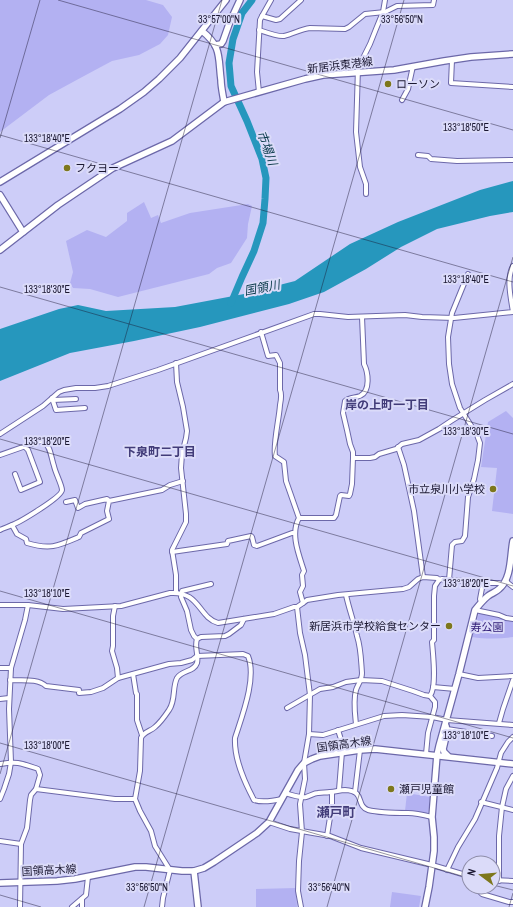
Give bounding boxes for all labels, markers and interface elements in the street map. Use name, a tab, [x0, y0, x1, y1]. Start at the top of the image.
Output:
text: 33°57'00"N	[198, 13, 240, 26]
text: 33°56'50"N	[381, 13, 423, 26]
street label: 新居浜東港線	[306, 54, 374, 76]
place label: ローソン	[396, 77, 440, 91]
marker: ローソン	[383, 79, 393, 89]
text: 133°18'50"E	[443, 121, 489, 134]
water label: 市場川	[253, 128, 281, 170]
text: 133°18'40"E	[24, 132, 70, 145]
place label: フクヨー	[75, 161, 119, 175]
marker: フクヨー	[62, 163, 72, 173]
text: 133°18'40"E	[443, 273, 489, 286]
water label: 国領川	[243, 276, 283, 299]
text: 133°18'30"E	[24, 283, 70, 296]
district label: 岸の上町一丁目	[345, 397, 429, 413]
text: 133°18'30"E	[443, 425, 489, 438]
text: 133°18'20"E	[24, 435, 70, 448]
district label: 下泉町二丁目	[124, 444, 196, 460]
place label: 市立泉川小学校	[408, 482, 485, 496]
marker: 市立泉川小学校	[488, 484, 498, 494]
text: 133°18'20"E	[443, 577, 489, 590]
text: 133°18'10"E	[24, 587, 70, 600]
place label: 新居浜市学校給食センター	[309, 619, 441, 633]
park label: 寿公園	[471, 620, 504, 634]
marker: 新居浜市学校給食センター	[444, 621, 454, 631]
text: 133°18'10"E	[443, 729, 489, 742]
street label: 国領高木線	[316, 733, 372, 755]
text: 133°18'00"E	[24, 739, 70, 752]
place label: 瀬戸児童館	[399, 782, 454, 796]
marker: 瀬戸児童館	[386, 784, 396, 794]
district label: 瀬戸町	[316, 804, 356, 821]
north arrow	[461, 855, 501, 895]
street label: 国領高木線	[21, 862, 77, 878]
text: N	[464, 867, 479, 877]
text: 33°56'50"N	[126, 881, 168, 894]
text: 33°56'40"N	[308, 881, 350, 894]

